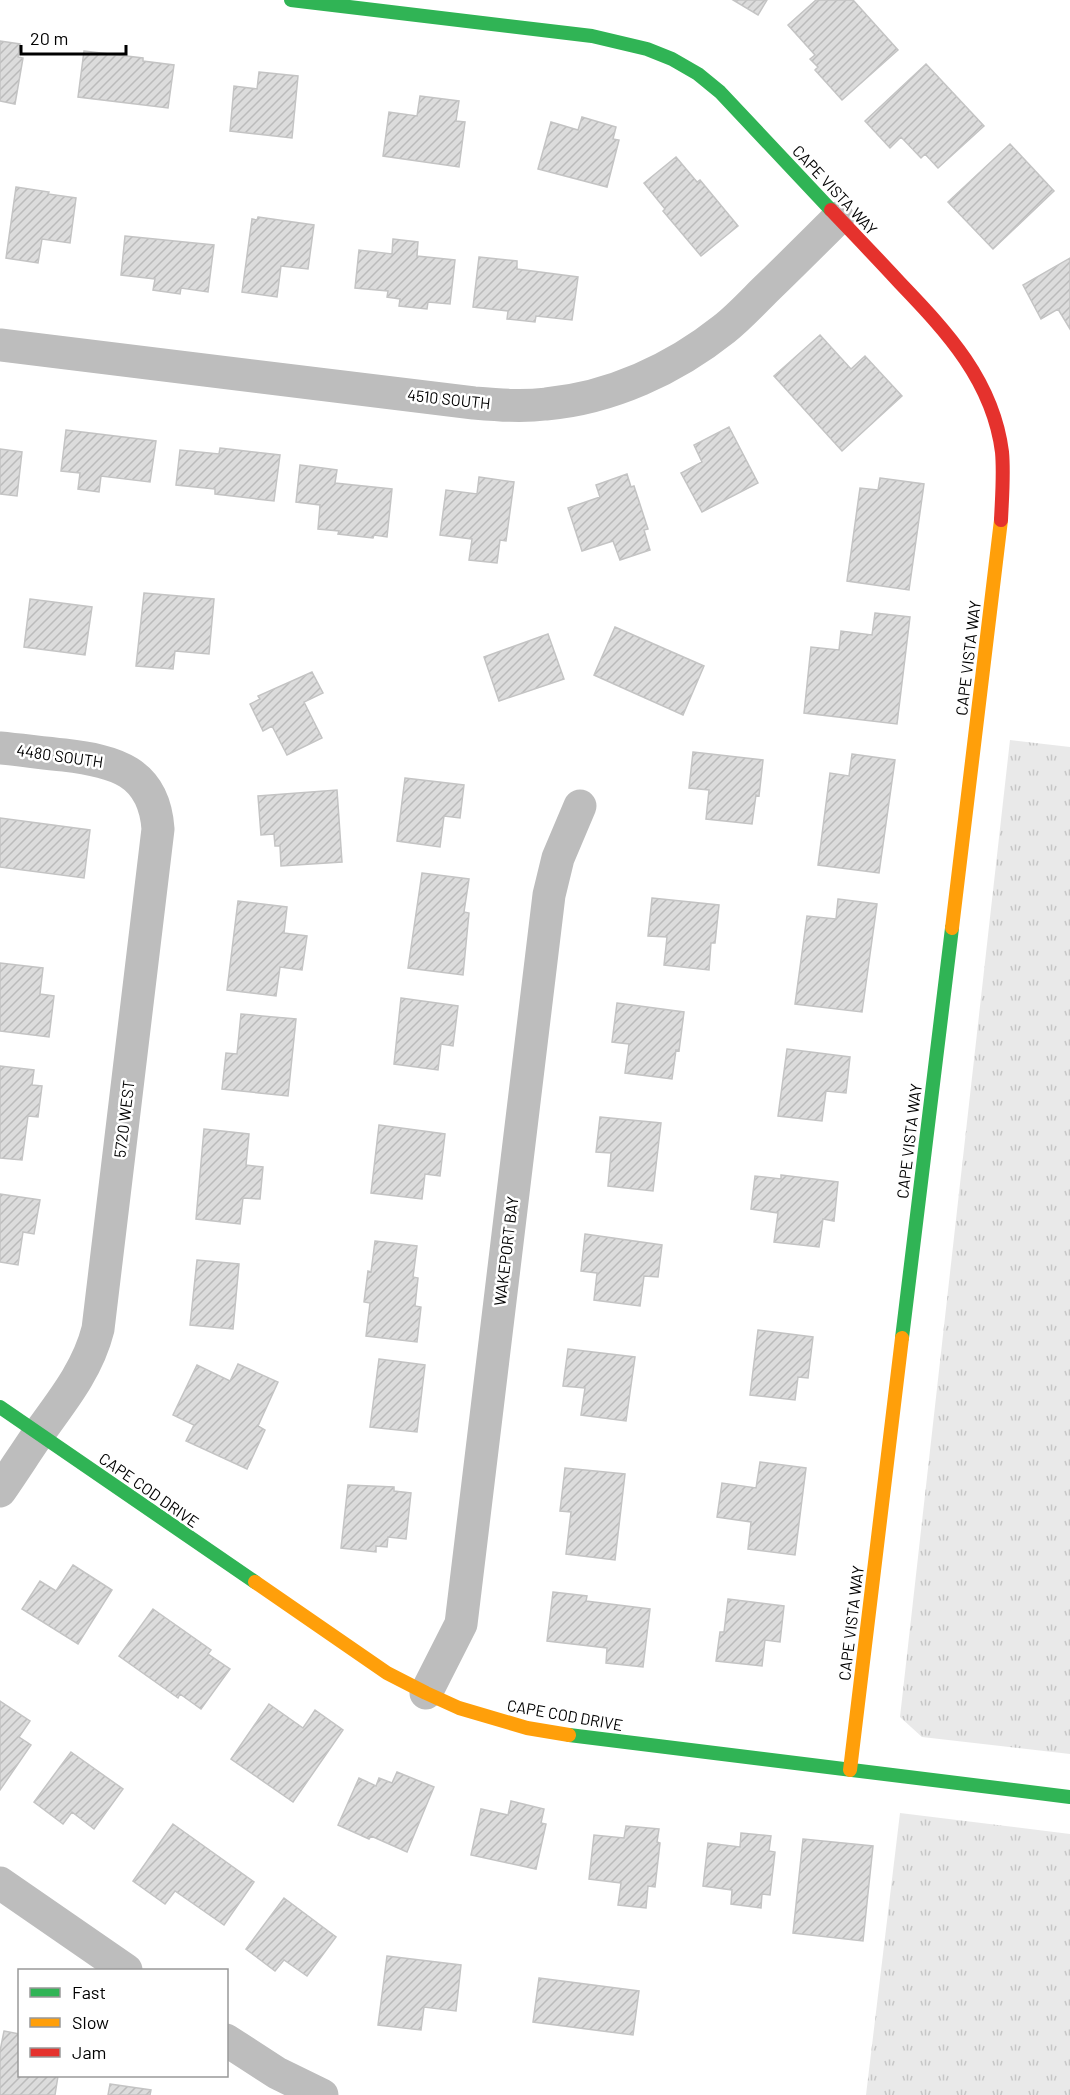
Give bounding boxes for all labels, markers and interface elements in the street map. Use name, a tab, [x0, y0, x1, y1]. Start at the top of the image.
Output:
scale bar	[21, 18, 126, 56]
text: 20 m	[30, 27, 68, 49]
street label: CAPE VISTA WAY	[789, 141, 882, 238]
street label: 4510 SOUTH	[406, 385, 492, 412]
street label: CAPE VISTA WAY	[951, 599, 984, 716]
street label: 4480 SOUTH	[15, 740, 105, 771]
street label: 5720 WEST	[109, 1079, 138, 1159]
street label: CAPE VISTA WAY	[892, 1082, 925, 1199]
street label: WAKEPORT BAY	[489, 1195, 522, 1307]
street label: CAPE COD DRIVE	[96, 1448, 203, 1531]
street label: CAPE VISTA WAY	[834, 1564, 867, 1681]
street label: CAPE COD DRIVE	[506, 1695, 624, 1734]
legend	[18, 1969, 228, 2077]
text: Fast	[72, 1981, 106, 2003]
text: Slow	[72, 2011, 109, 2033]
text: Jam	[72, 2041, 106, 2063]

